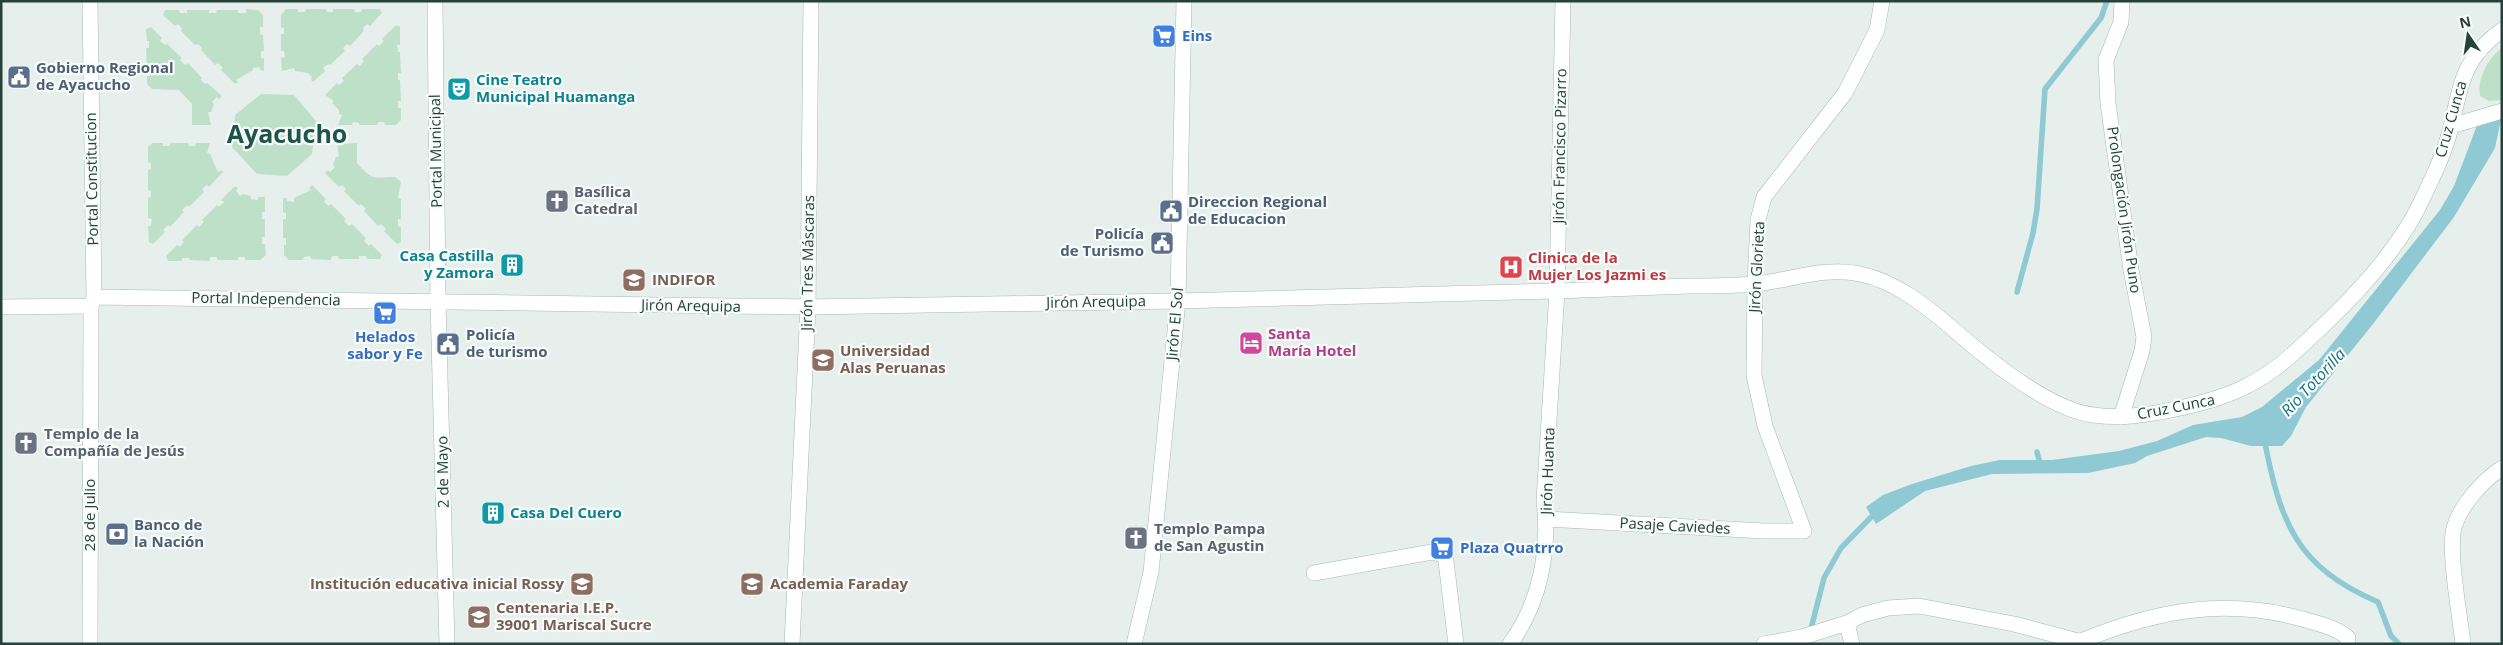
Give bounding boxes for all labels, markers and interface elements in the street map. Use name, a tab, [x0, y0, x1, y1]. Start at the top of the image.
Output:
north arrow	[2443, 10, 2493, 60]
text: N	[2457, 11, 2473, 32]
supermarket icon: Eins	[1151, 23, 1177, 49]
place label: Eins	[1182, 25, 1212, 45]
place label: Gobierno Regional de Ayacucho	[36, 57, 174, 94]
public building icon: Gobierno Regional de Ayacucho	[6, 64, 32, 90]
street label: Jirón Francisco Pizarro	[1548, 68, 1570, 226]
place label: Cine Teatro Municipal Huamanga	[476, 69, 635, 106]
theatre icon: Cine Teatro Municipal Huamanga	[446, 76, 472, 102]
street label: Cruz Cunca	[2430, 78, 2471, 159]
street label: Portal Municipal	[424, 94, 446, 208]
street label: Portal Constitucion	[80, 112, 102, 246]
district label: Ayacucho	[227, 116, 347, 150]
street label: Prolongación Jirón Puno	[2103, 125, 2147, 295]
place label: Basílica Catedral	[574, 181, 638, 218]
church icon: Basílica Catedral	[544, 188, 570, 214]
place label: Direccion Regional de Educacion	[1188, 191, 1327, 228]
street label: Jirón Tres Máscaras	[796, 195, 818, 333]
public building icon: Direccion Regional de Educacion	[1158, 198, 1184, 224]
street label: Jirón Glorieta	[1744, 221, 1768, 315]
place label: Policía de Turismo	[1060, 223, 1144, 260]
public building icon: Policía de Turismo	[1149, 230, 1175, 256]
place label: Casa Castilla y Zamora	[400, 245, 494, 282]
place label: Clinica de la Mujer Los Jazmi es	[1528, 247, 1666, 284]
building icon: Casa Castilla y Zamora	[499, 252, 525, 278]
hospital icon: Clinica de la Mujer Los Jazmi es	[1498, 254, 1524, 280]
school or university icon: INDIFOR	[621, 267, 647, 293]
place label: INDIFOR	[652, 269, 715, 289]
street label: Portal Independencia	[191, 287, 341, 309]
street label: Jirón El Sol	[1161, 287, 1187, 363]
street label: Jirón Arequipa	[1044, 290, 1146, 312]
street label: Jirón Arequipa	[639, 294, 741, 316]
supermarket icon: Helados sabor y Fe	[372, 300, 398, 326]
place label: Santa María Hotel	[1268, 323, 1356, 360]
place label: Policía de turismo	[466, 324, 547, 361]
place label: Helados sabor y Fe	[347, 326, 423, 363]
hotel icon: Santa María Hotel	[1238, 330, 1264, 356]
public building icon: Policía de turismo	[435, 331, 461, 357]
place label: Universidad Alas Peruanas	[840, 340, 946, 377]
water label: Rio Totorilla	[2276, 343, 2350, 421]
school or university icon: Universidad Alas Peruanas	[810, 347, 836, 373]
street label: Cruz Cunca	[2135, 389, 2217, 423]
place label: Templo de la Compañía de Jesús	[44, 423, 184, 460]
street label: Jirón Huanta	[1535, 427, 1559, 517]
church icon: Templo de la Compañía de Jesús	[13, 430, 39, 456]
street label: 2 de Mayo	[431, 436, 453, 508]
street label: 28 de Julio	[79, 479, 99, 551]
building icon: Casa Del Cuero	[480, 500, 506, 526]
place label: Casa Del Cuero	[510, 502, 622, 522]
street label: Pasaje Caviedes	[1619, 512, 1731, 538]
place label: Banco de la Nación	[134, 514, 204, 551]
place label: Templo Pampa de San Agustin	[1154, 518, 1265, 555]
bank icon: Banco de la Nación	[104, 521, 130, 547]
church icon: Templo Pampa de San Agustin	[1123, 525, 1149, 551]
supermarket icon: Plaza Quatrro	[1429, 535, 1455, 561]
place label: Plaza Quatrro	[1460, 537, 1564, 557]
school or university icon: Institución educativa inicial Rossy	[569, 571, 595, 597]
school or university icon: Academia Faraday	[739, 571, 765, 597]
place label: Institución educativa inicial Rossy	[310, 573, 564, 593]
place label: Academia Faraday	[770, 573, 908, 593]
place label: Centenaria I.E.P. 39001 Mariscal Sucre	[496, 597, 652, 634]
school or university icon: Centenaria I.E.P. 39001 Mariscal Sucre	[466, 604, 492, 630]

